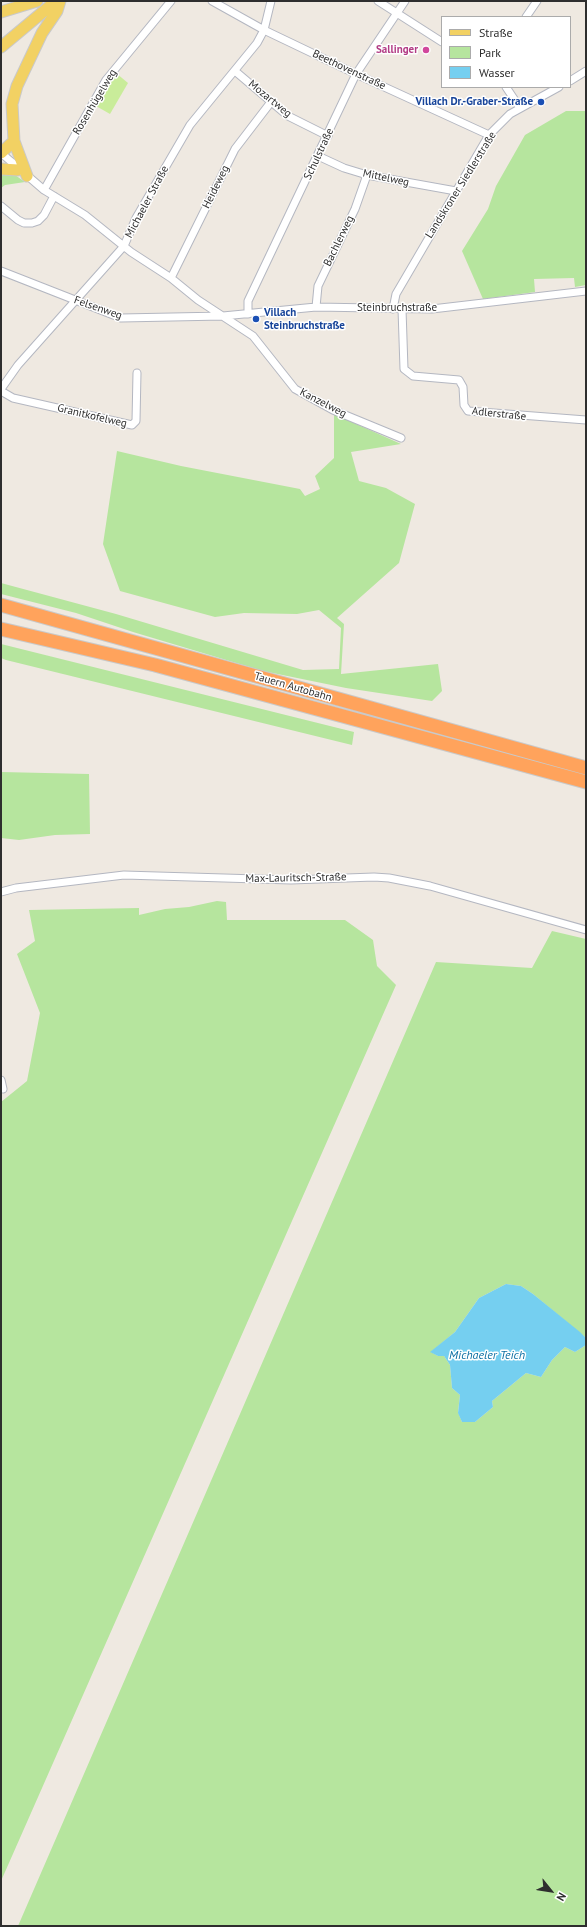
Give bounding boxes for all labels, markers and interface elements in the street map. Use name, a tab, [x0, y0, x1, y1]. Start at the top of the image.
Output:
legend	[441, 16, 571, 88]
text: Straße	[479, 25, 513, 40]
place label: Sallinger	[376, 43, 418, 57]
marker: Sallinger	[421, 45, 431, 55]
text: Park	[479, 45, 501, 60]
street label: Beethovenstraße	[310, 47, 388, 93]
text: Wasser	[479, 65, 515, 80]
street label: Rosenhügelweg	[70, 67, 120, 137]
street label: Mozartweg	[246, 78, 294, 120]
place label: Villach Dr.-Graber-Straße	[415, 95, 533, 109]
marker: Villach Dr.-Graber-Straße	[536, 97, 546, 107]
street label: Schulstraße	[301, 126, 337, 182]
street label: Landskroner Siedlerstraße	[423, 129, 499, 241]
street label: Heideweg	[200, 163, 232, 211]
street label: Michaeler Straße	[122, 164, 172, 240]
street label: Mittelweg	[362, 167, 410, 189]
street label: Bachlerweg	[321, 214, 357, 268]
street label: Felsenweg	[72, 294, 124, 322]
street label: Steinbruchstraße	[357, 301, 437, 315]
place label: Villach Steinbruchstraße	[264, 306, 345, 332]
marker: Villach Steinbruchstraße	[251, 314, 261, 324]
street label: Kanzelweg	[297, 386, 349, 420]
street label: Granitkofelweg	[56, 402, 128, 430]
street label: Adlerstraße	[471, 405, 527, 423]
street label: Tauern Autobahn	[253, 670, 333, 704]
street label: Max-Lauritsch-Straße	[245, 871, 347, 885]
water label: Michaeler Teich	[449, 1349, 525, 1363]
north arrow	[531, 1871, 571, 1911]
text: N	[554, 1890, 569, 1904]

